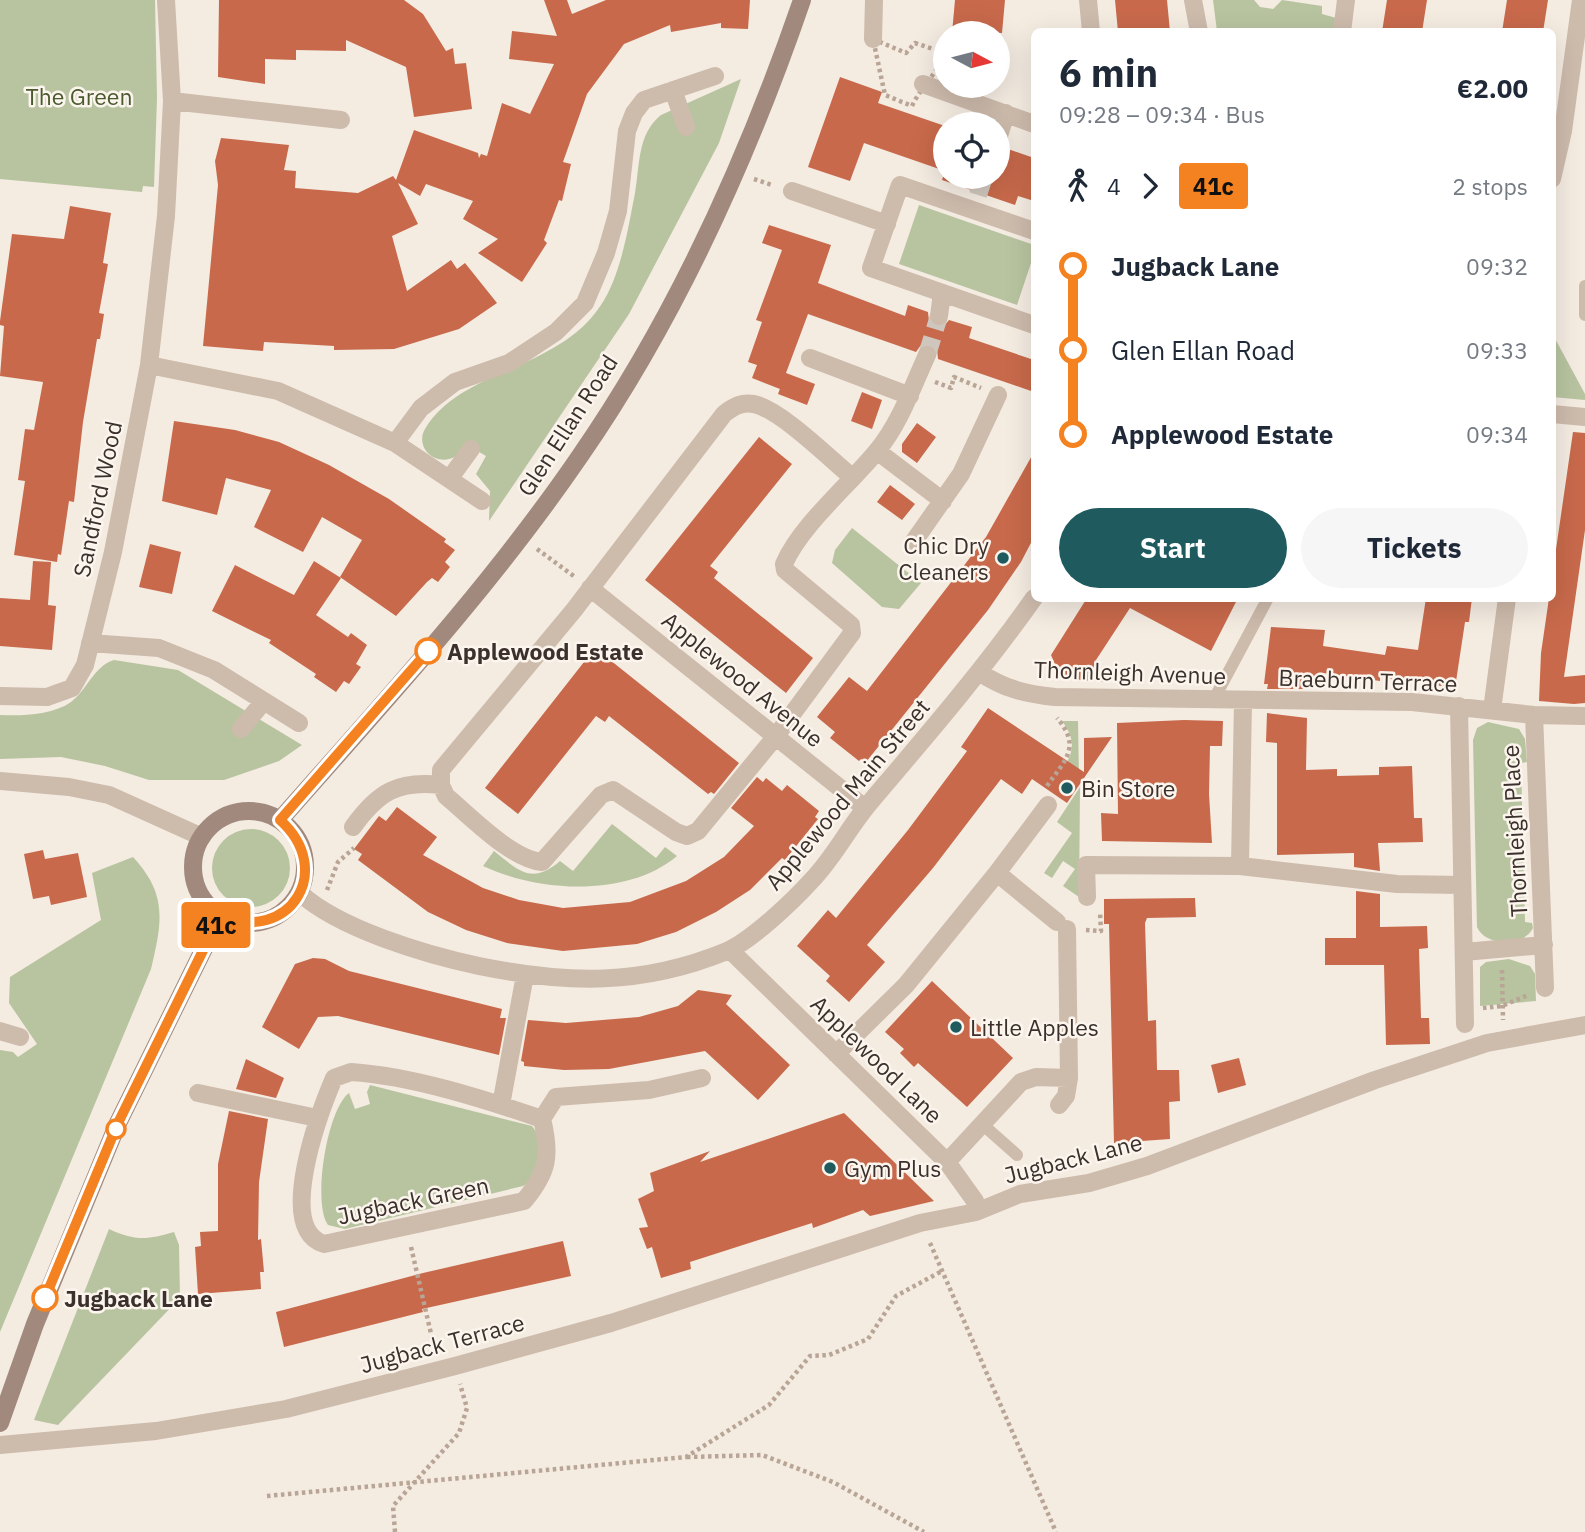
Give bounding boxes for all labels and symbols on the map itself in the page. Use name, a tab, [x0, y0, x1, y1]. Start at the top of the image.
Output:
north arrow	[933, 21, 1010, 98]
park label: The Green	[26, 81, 132, 111]
street label: Glen Ellan Road	[510, 349, 624, 501]
street label: Sandford Wood	[66, 418, 128, 580]
place label: Chic Dry Cleaners	[898, 530, 990, 586]
marker: Chic Dry Cleaners	[995, 550, 1011, 566]
street label: Applewood Avenue	[656, 605, 830, 753]
place label: Applewood Estate	[447, 636, 644, 666]
marker: Applewood Estate	[415, 638, 441, 664]
street label: Thornleigh Avenue	[1033, 654, 1227, 690]
street label: Braeburn Terrace	[1278, 662, 1458, 698]
street label: Applewood Main Street	[758, 692, 936, 896]
street label: Thornleigh Place	[1495, 744, 1533, 918]
place label: Bin Store	[1081, 773, 1175, 803]
marker: Bin Store	[1059, 780, 1075, 796]
line badge: 41c	[176, 902, 256, 948]
street label: Applewood Lane	[805, 989, 949, 1129]
place label: Little Apples	[970, 1012, 1099, 1042]
marker: Little Apples	[948, 1019, 964, 1035]
unlabelled marker	[106, 1119, 126, 1139]
street label: Jugback Lane	[1001, 1126, 1145, 1190]
place label: Gym Plus	[844, 1153, 941, 1183]
marker: Gym Plus	[822, 1160, 838, 1176]
street label: Jugback Green	[334, 1169, 492, 1231]
place label: Jugback Lane	[64, 1283, 213, 1313]
marker: Jugback Lane	[32, 1285, 58, 1311]
street label: Jugback Terrace	[356, 1307, 528, 1379]

